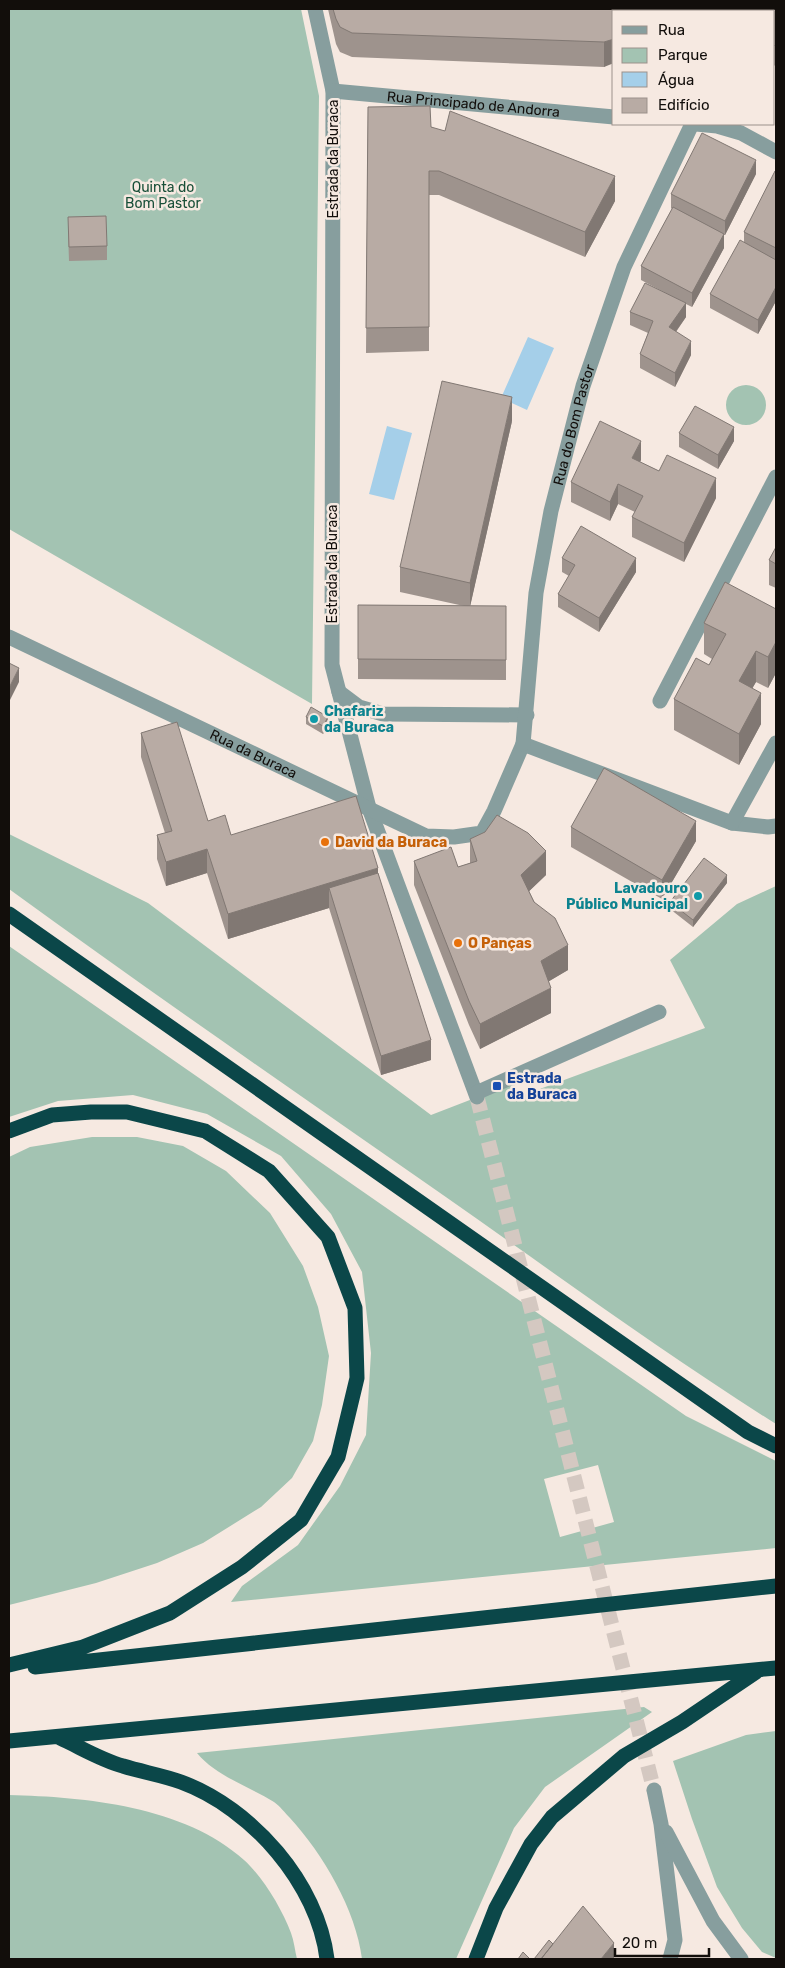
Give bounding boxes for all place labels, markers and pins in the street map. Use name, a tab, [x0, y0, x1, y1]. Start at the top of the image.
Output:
place label: Chafariz da Buraca	[324, 703, 394, 736]
marker: Chafariz da Buraca	[308, 713, 320, 725]
place label: David da Buraca	[335, 834, 447, 851]
marker: David da Buraca	[319, 836, 331, 848]
place label: Lavadouro Público Municipal	[566, 880, 688, 913]
marker: Lavadouro Público Municipal	[692, 890, 704, 902]
place label: O Panças	[468, 935, 532, 952]
marker: O Panças	[452, 937, 464, 949]
place label: Estrada da Buraca	[507, 1070, 577, 1103]
marker: Estrada da Buraca	[491, 1080, 503, 1092]

